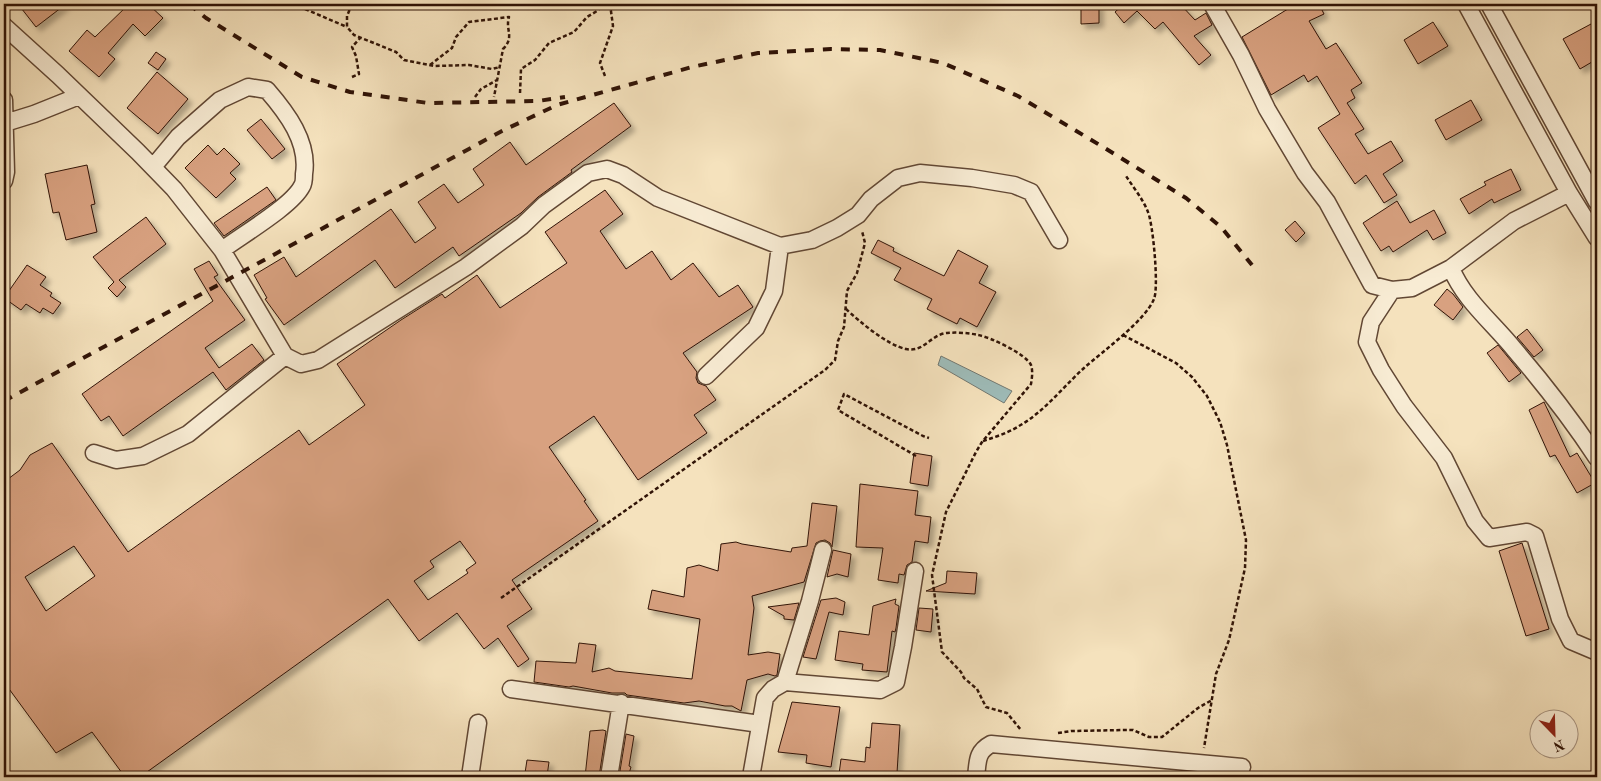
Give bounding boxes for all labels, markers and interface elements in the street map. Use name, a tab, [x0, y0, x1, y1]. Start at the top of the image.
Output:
north arrow	[1528, 708, 1578, 758]
text: N	[1551, 737, 1566, 754]

